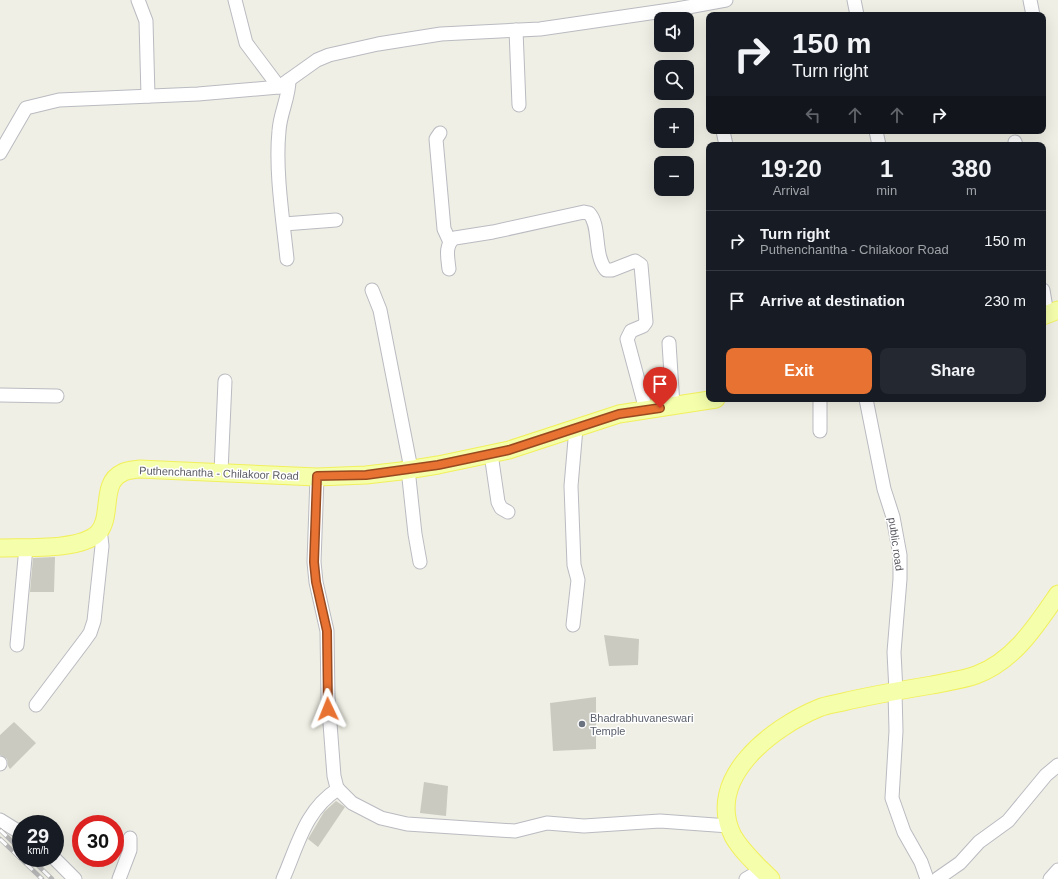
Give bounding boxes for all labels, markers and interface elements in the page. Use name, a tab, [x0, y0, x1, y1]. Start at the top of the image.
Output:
map controls	[654, 12, 694, 196]
button: sound	[654, 12, 694, 52]
icon: right	[726, 28, 778, 80]
text: 150 m	[792, 28, 871, 59]
button: search	[654, 60, 694, 100]
text: Turn right	[792, 61, 868, 81]
icon: left	[802, 104, 824, 126]
icon: ahead	[844, 104, 866, 126]
icon: ahead	[886, 104, 908, 126]
icon: right	[928, 104, 950, 126]
button: +	[654, 108, 694, 148]
text: 19:20	[760, 155, 822, 182]
text: 1	[880, 155, 893, 182]
text: 380	[952, 155, 992, 182]
button: −	[654, 156, 694, 196]
text: Arrival	[773, 183, 810, 198]
text: min	[876, 183, 897, 198]
text: m	[966, 183, 977, 198]
text: Turn right	[760, 225, 830, 242]
icon: right	[726, 230, 748, 252]
text: 150 m	[984, 232, 1026, 249]
text: Puthenchantha - Chilakoor Road	[760, 242, 949, 257]
icon: arrive	[726, 290, 748, 312]
text: Arrive at destination	[760, 292, 905, 309]
text: 230 m	[984, 292, 1026, 309]
button: Exit	[726, 348, 872, 394]
button: Share	[880, 348, 1026, 394]
pin	[643, 367, 677, 408]
icon: arrive	[649, 373, 671, 395]
street label: Puthenchantha - Chilakoor Road	[139, 464, 299, 482]
street label: public road	[886, 517, 906, 571]
position arrow	[307, 688, 349, 730]
place label: Bhadrabhuvaneswari Temple	[590, 712, 693, 737]
marker: Bhadrabhuvaneswari Temple	[577, 719, 587, 729]
speed limit sign: 30	[72, 815, 124, 867]
text: 29	[27, 825, 49, 847]
text: km/h	[27, 845, 49, 856]

